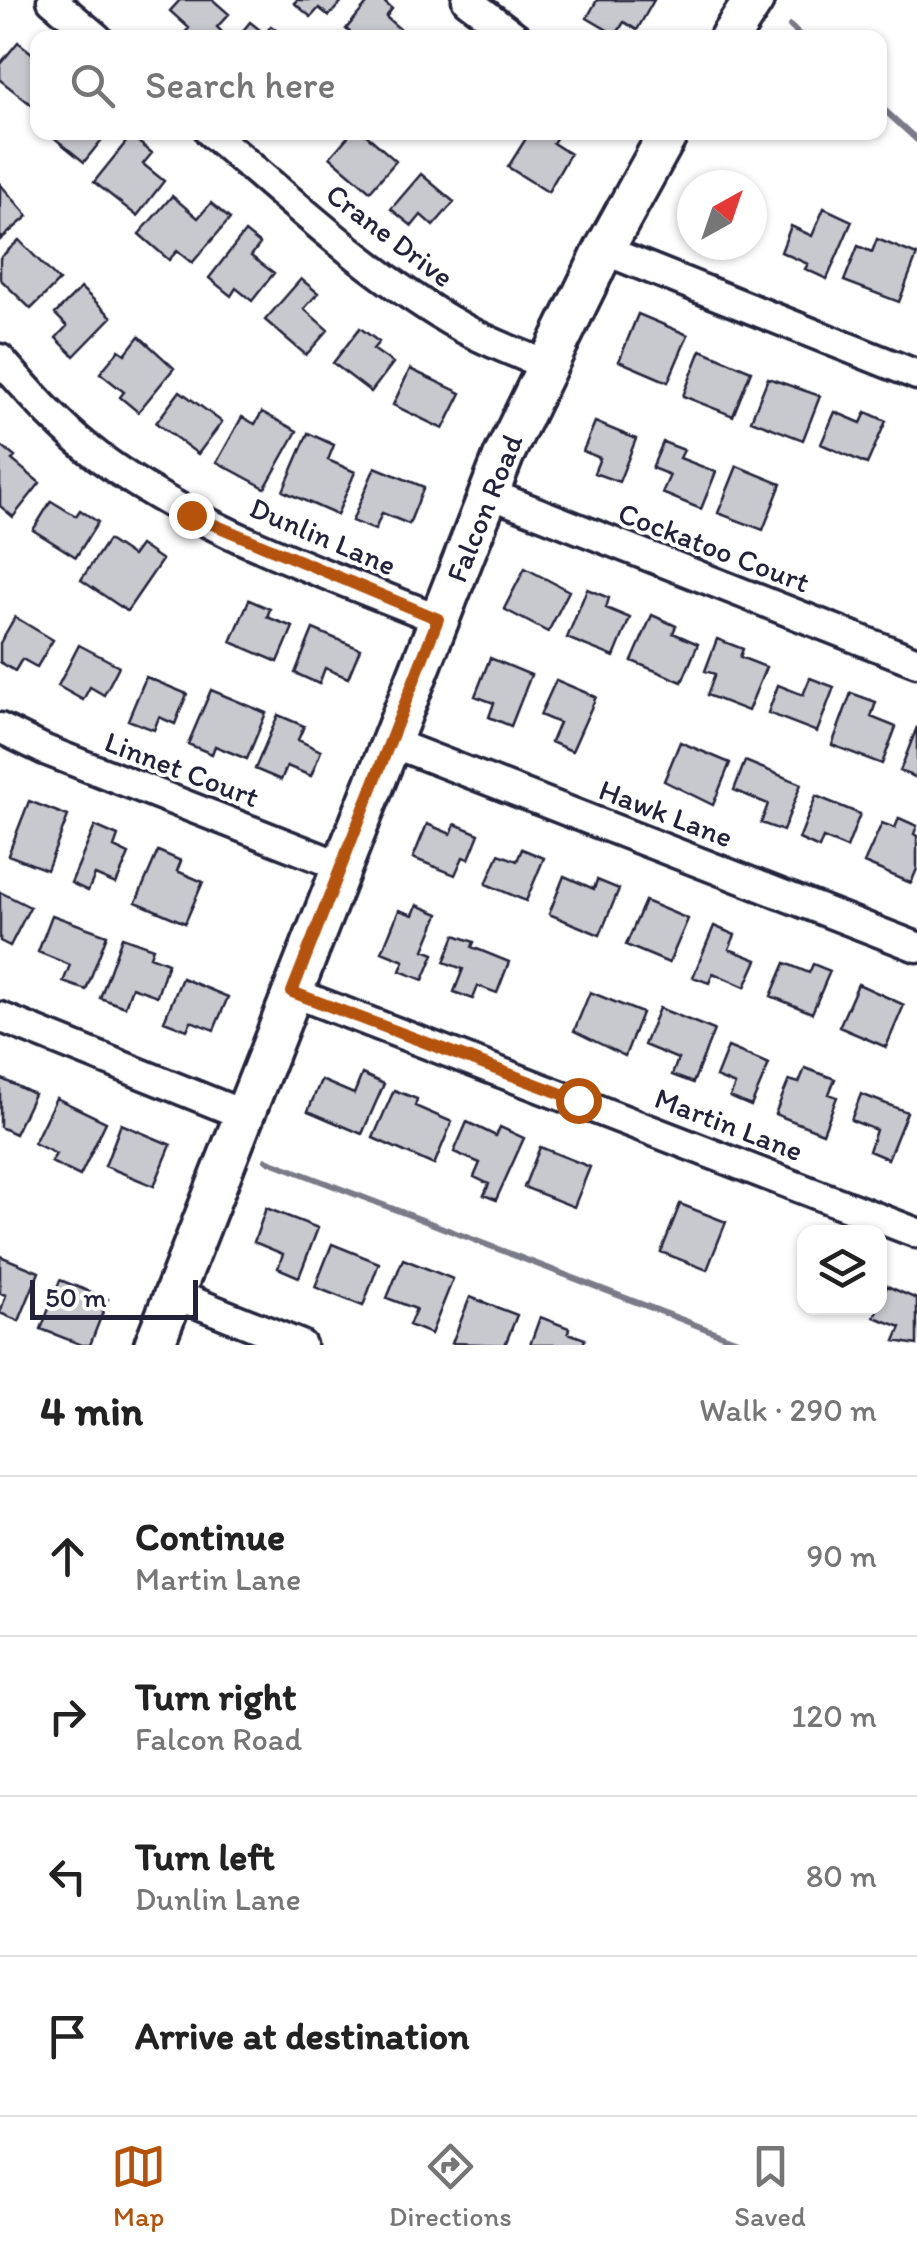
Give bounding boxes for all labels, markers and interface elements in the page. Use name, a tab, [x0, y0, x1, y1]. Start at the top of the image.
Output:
search box	[30, 30, 887, 140]
icon: search	[65, 58, 120, 113]
text: Search here	[145, 62, 336, 108]
north arrow	[677, 170, 767, 260]
street label: Crane Drive	[319, 175, 461, 295]
street label: Falcon Road	[437, 428, 531, 588]
street label: Dunlin Lane	[244, 489, 402, 583]
route end	[169, 493, 215, 539]
street label: Cockatoo Court	[613, 494, 815, 600]
street label: Linnet Court	[100, 723, 264, 815]
street label: Hawk Lane	[594, 771, 738, 855]
route start	[556, 1078, 602, 1124]
street label: Martin Lane	[650, 1079, 808, 1169]
map controls	[797, 1225, 887, 1315]
button: layers	[797, 1225, 887, 1315]
scale bar	[30, 1275, 198, 1320]
text: 50 m	[45, 1280, 107, 1314]
text: 4 min	[40, 1385, 143, 1436]
text: Walk · 290 m	[699, 1391, 877, 1429]
text: Continue	[135, 1514, 285, 1560]
icon: ahead	[40, 1529, 95, 1584]
text: 90 m	[806, 1537, 877, 1575]
text: Martin Lane	[135, 1560, 301, 1598]
text: Turn right	[135, 1674, 297, 1720]
icon: right	[40, 1689, 95, 1744]
text: 120 m	[791, 1697, 877, 1735]
text: Falcon Road	[135, 1720, 302, 1758]
text: Turn left	[135, 1834, 275, 1880]
icon: left	[40, 1849, 95, 1904]
text: 80 m	[806, 1857, 877, 1895]
text: Dunlin Lane	[135, 1880, 301, 1918]
icon: arrive	[40, 2009, 95, 2064]
text: Arrive at destination	[135, 2013, 470, 2059]
tab: Map	[111, 2139, 166, 2233]
tab: Directions	[389, 2139, 512, 2233]
tab: Saved	[734, 2139, 806, 2233]

